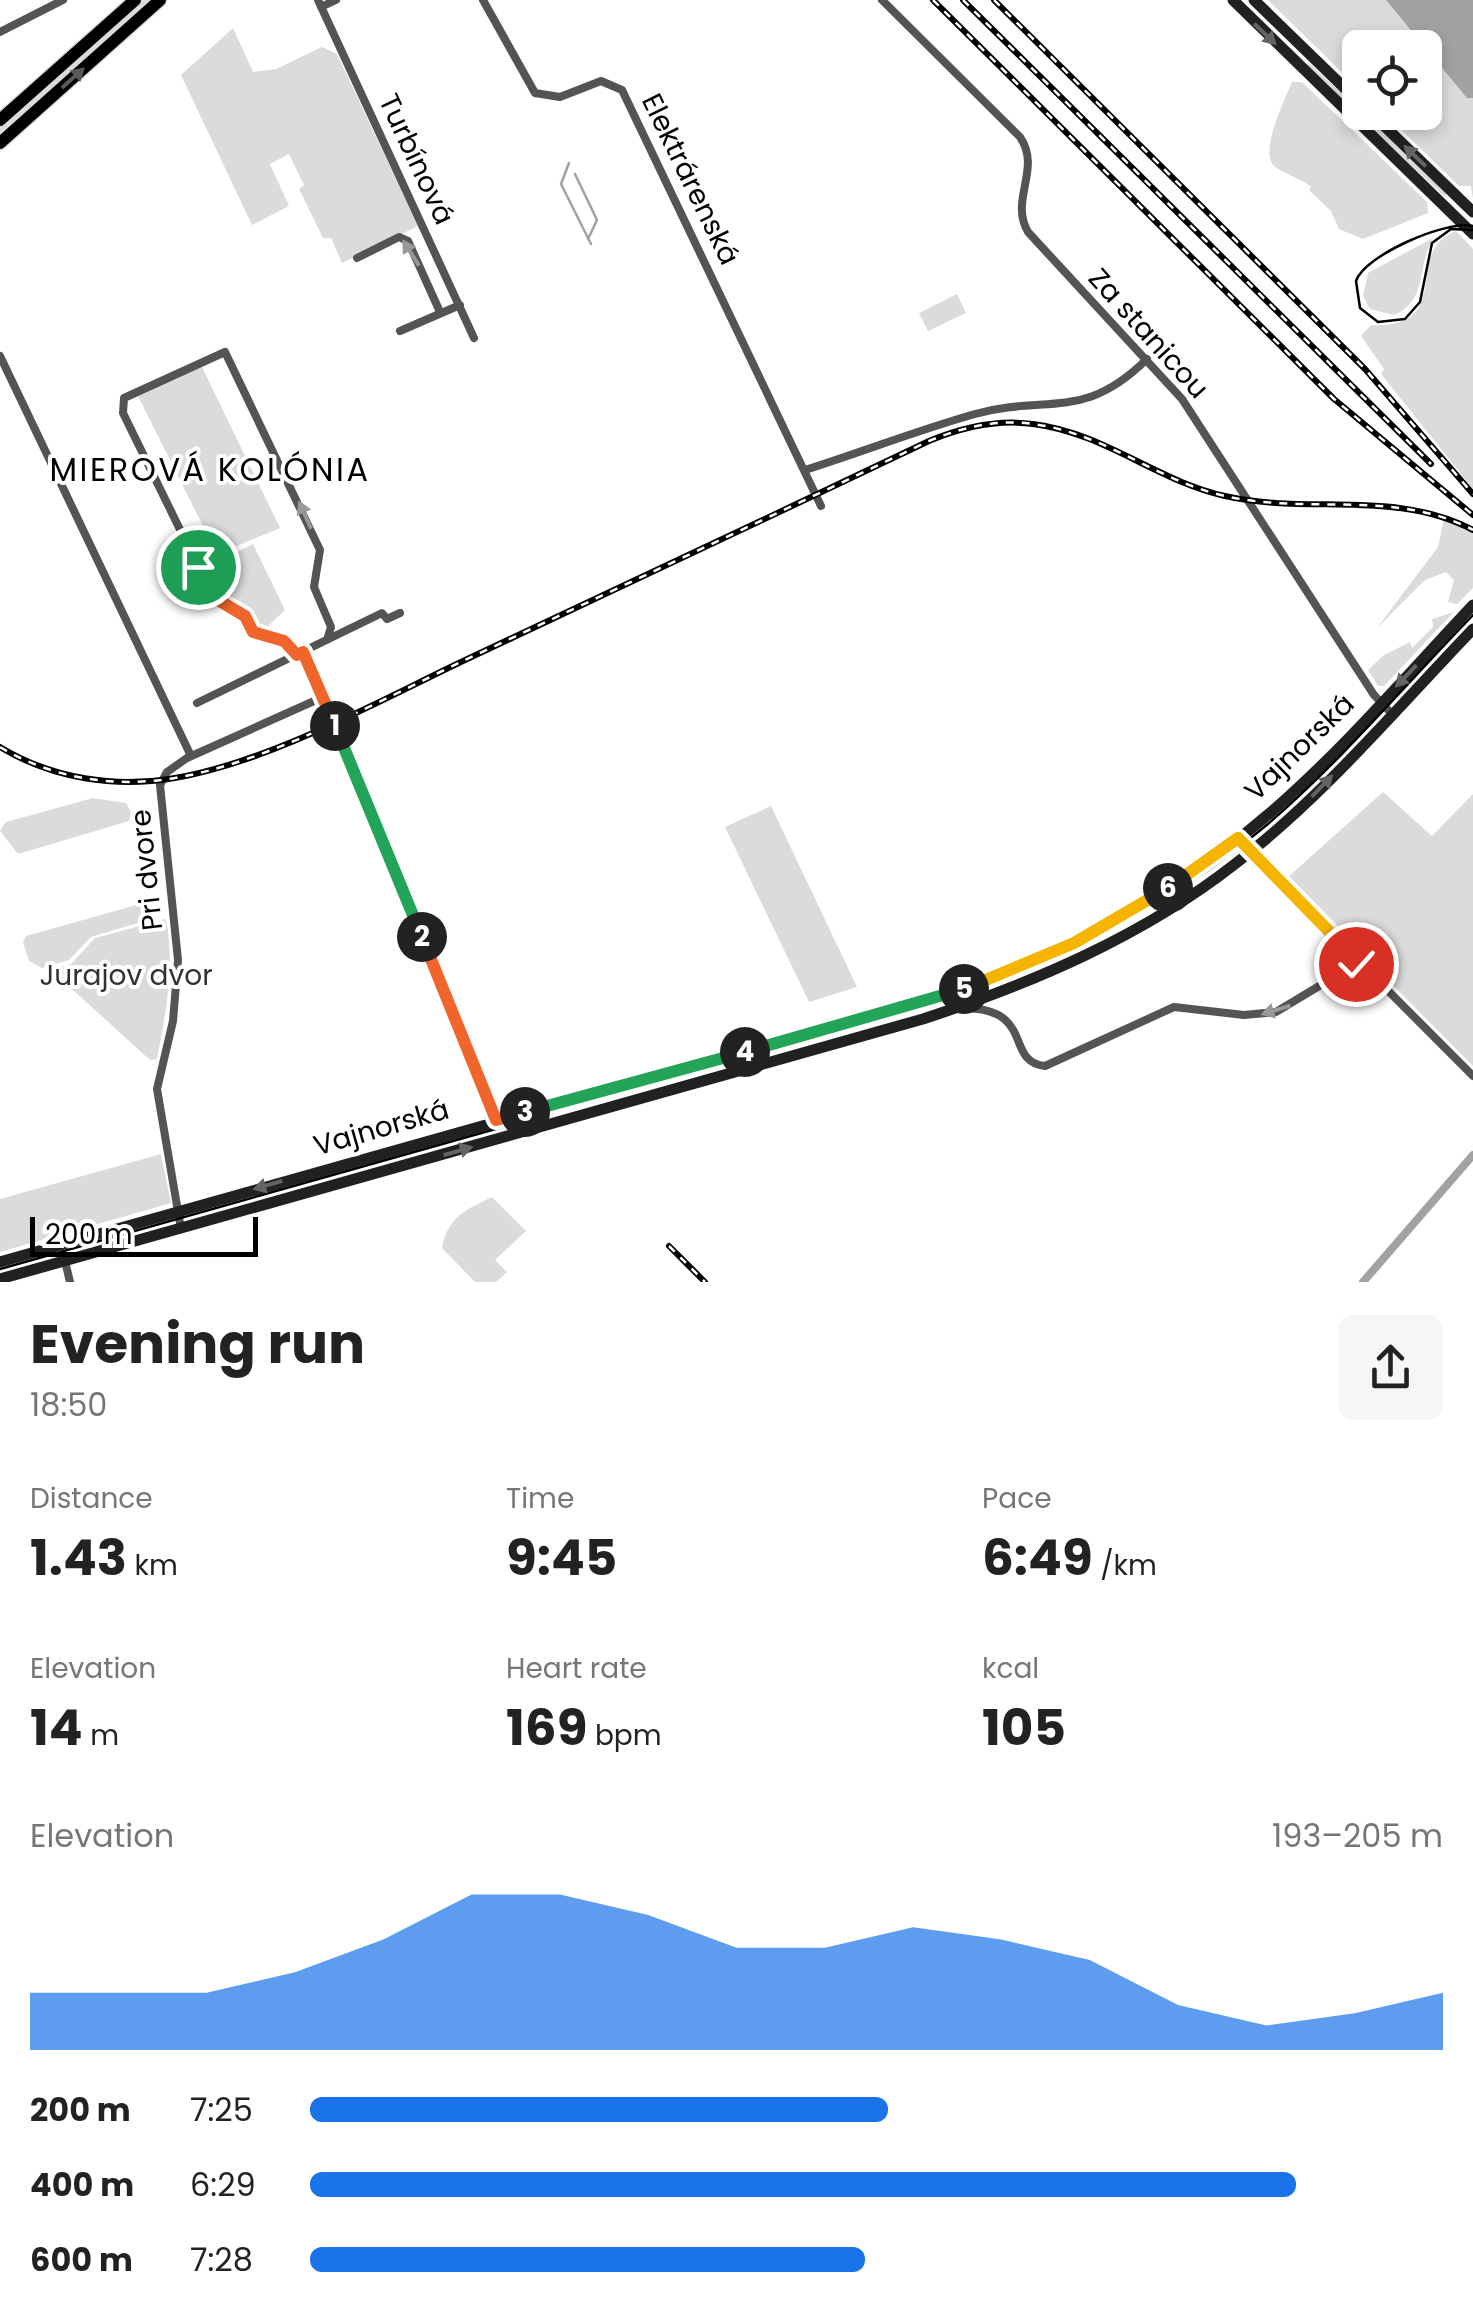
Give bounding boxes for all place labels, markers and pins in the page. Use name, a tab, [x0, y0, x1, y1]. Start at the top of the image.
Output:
pin	[156, 525, 241, 610]
pin: 1	[310, 701, 360, 751]
pin: 6	[1143, 863, 1193, 913]
pin: 2	[397, 912, 447, 962]
pin	[1314, 922, 1399, 1007]
pin: 5	[939, 964, 989, 1014]
pin: 4	[720, 1027, 770, 1077]
pin: 3	[500, 1087, 550, 1137]

